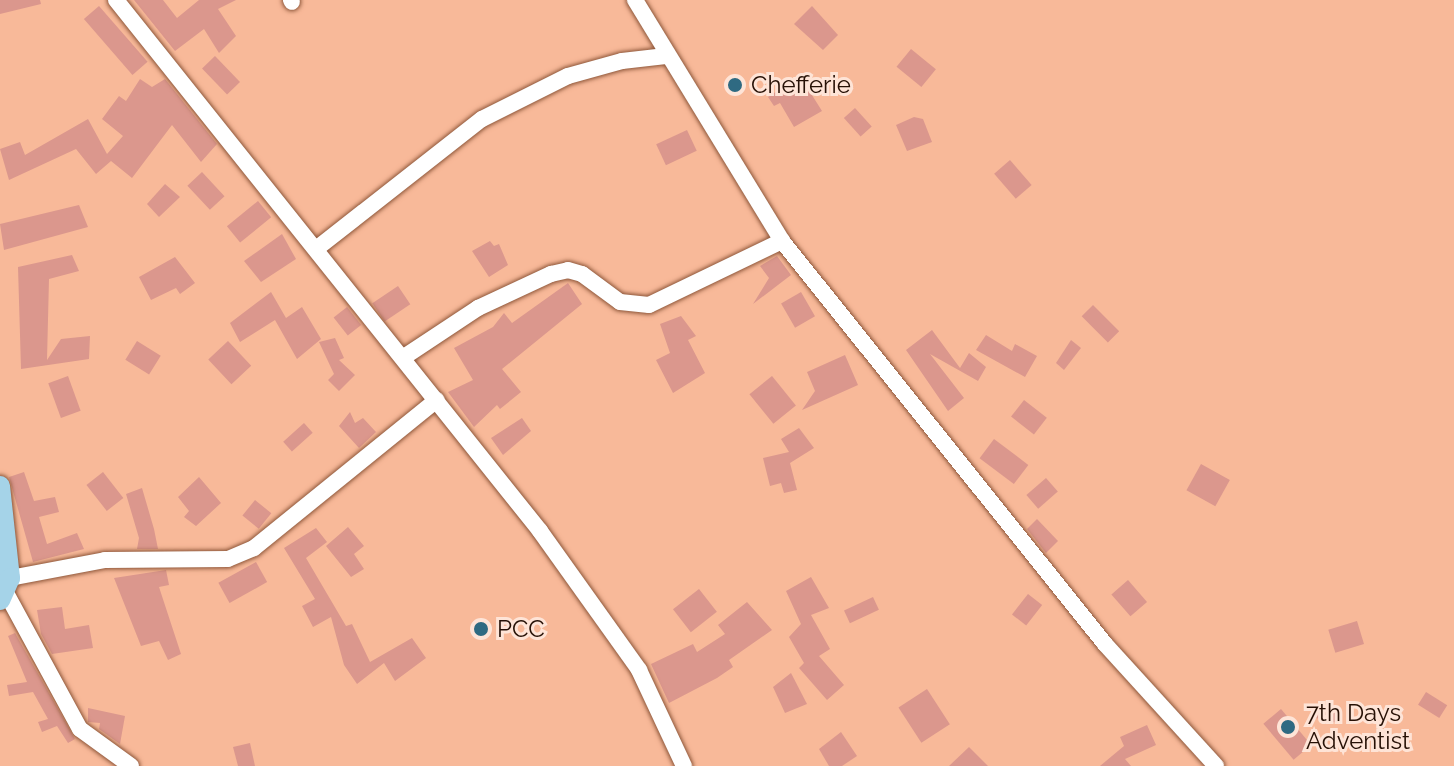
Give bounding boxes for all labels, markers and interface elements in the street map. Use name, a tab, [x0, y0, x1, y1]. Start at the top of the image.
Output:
place label: Chefferie	[751, 71, 851, 99]
marker: Chefferie	[726, 76, 744, 94]
place label: PCC	[497, 615, 545, 643]
marker: PCC	[472, 620, 490, 638]
place label: 7th Days Adventist	[1306, 699, 1410, 755]
marker: 7th Days Adventist	[1277, 716, 1299, 738]

